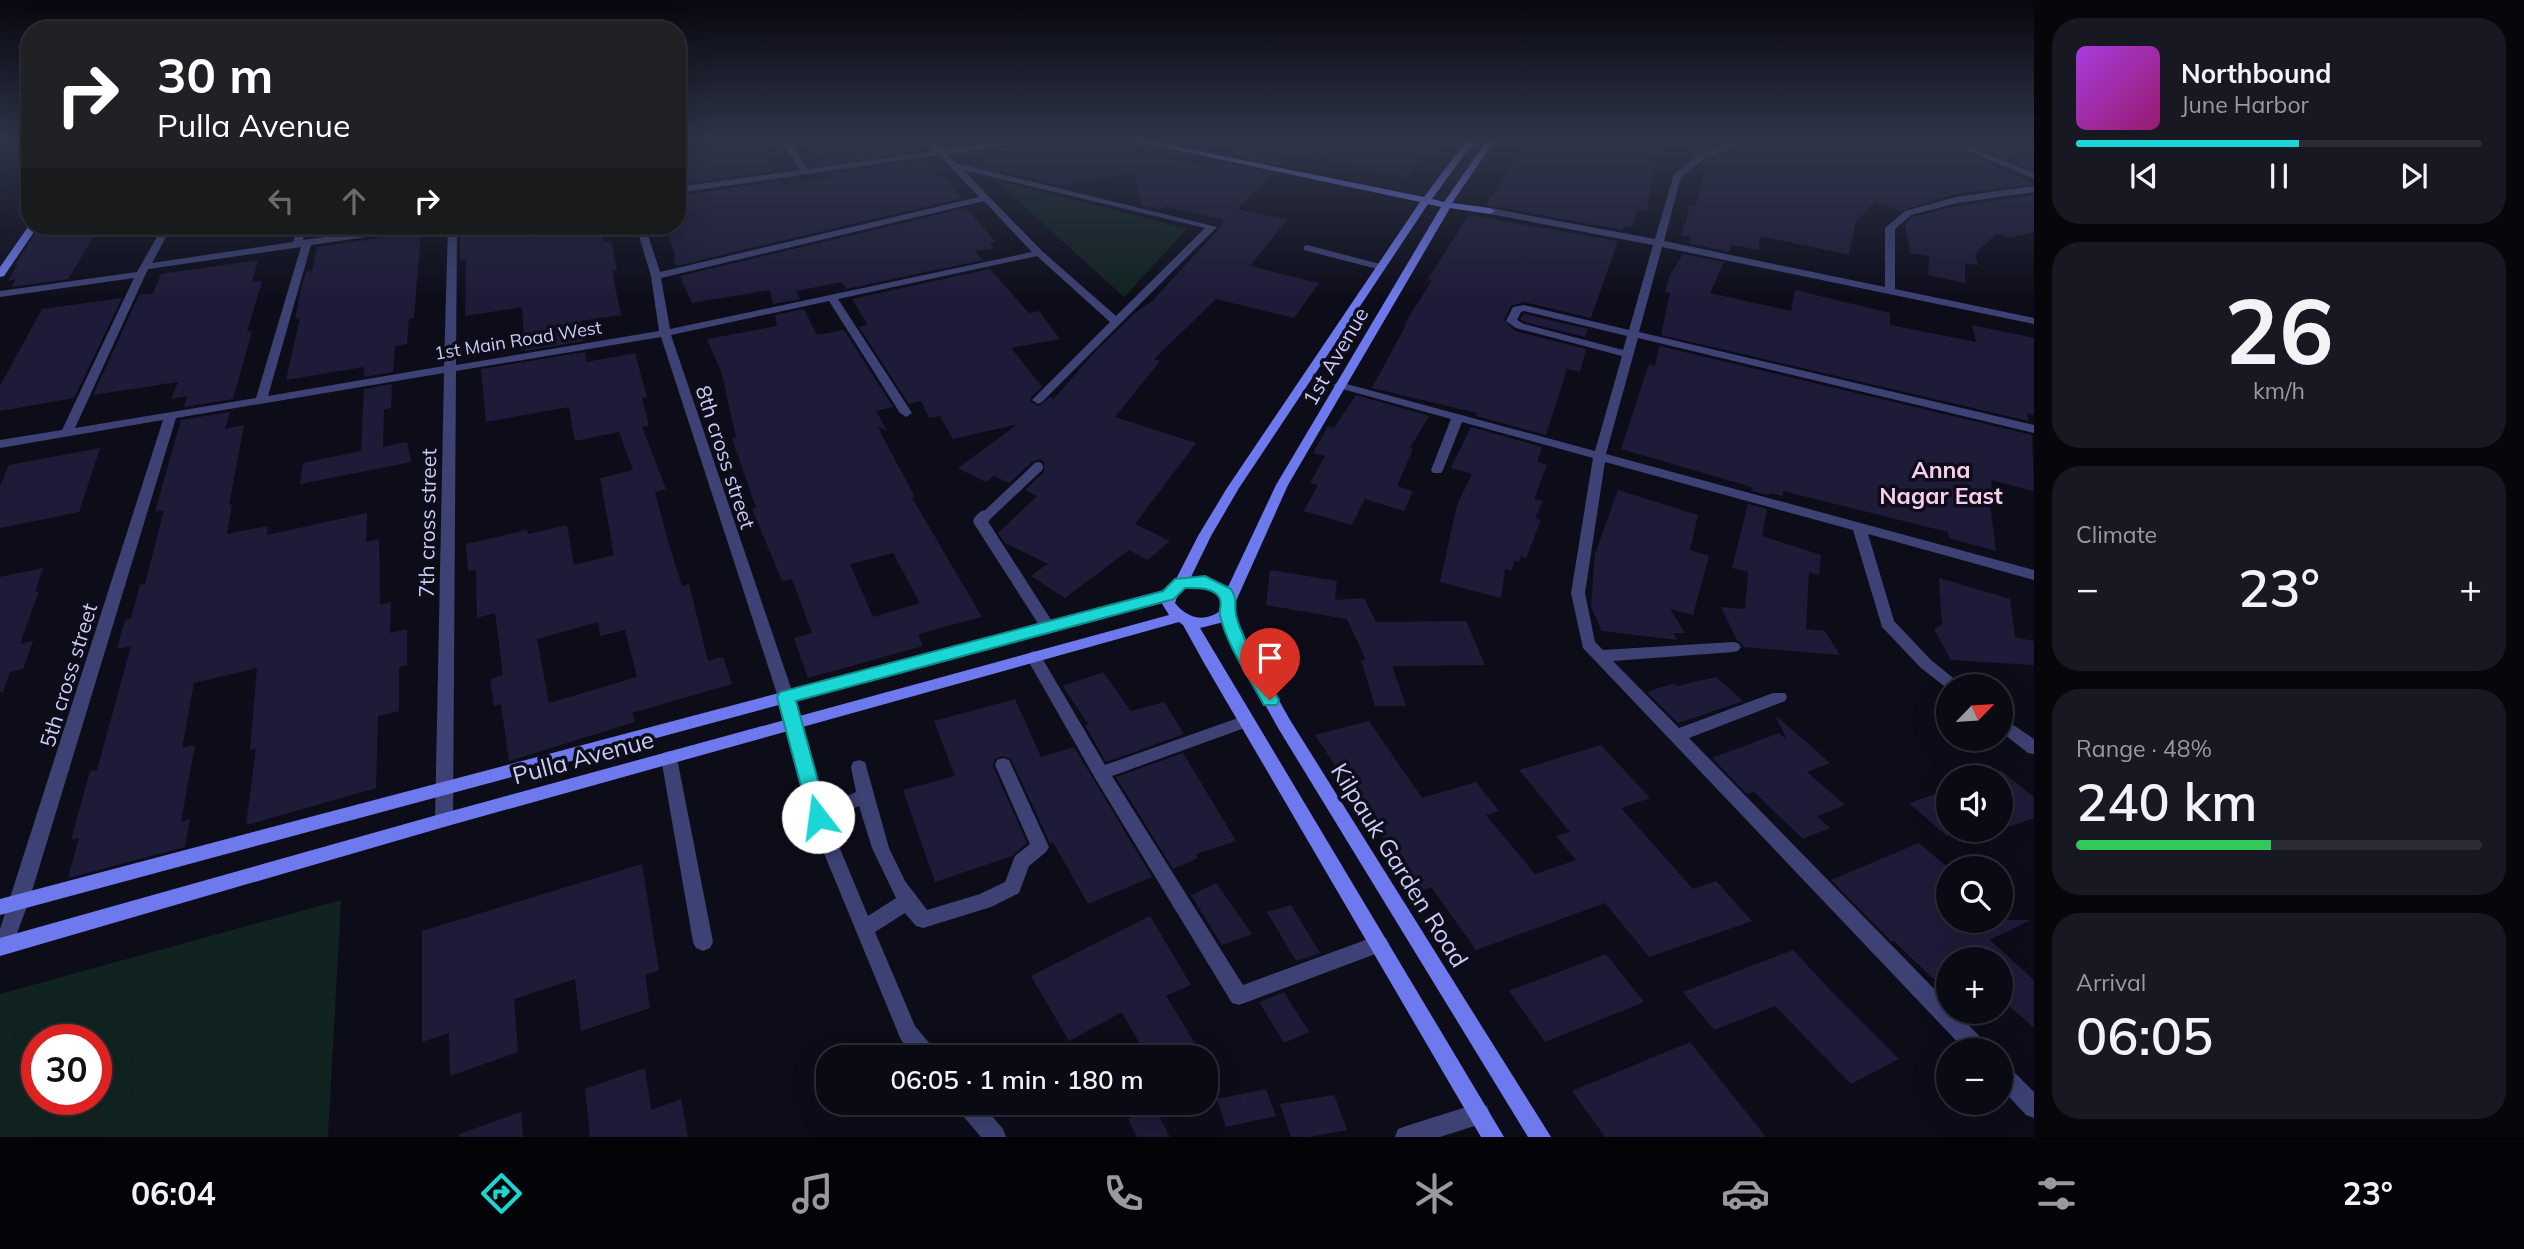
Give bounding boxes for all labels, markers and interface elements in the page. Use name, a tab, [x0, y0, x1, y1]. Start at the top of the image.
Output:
text: 30 m	[157, 44, 273, 105]
icon: right	[42, 49, 133, 140]
text: Northbound	[2181, 57, 2331, 90]
text: June Harbor	[2181, 90, 2309, 119]
text: Pulla Avenue	[157, 105, 350, 145]
icon: previous	[2125, 157, 2163, 195]
icon: pause	[2260, 157, 2298, 195]
icon: next	[2395, 157, 2433, 195]
icon: left	[262, 182, 300, 220]
icon: ahead	[335, 182, 373, 220]
icon: right	[408, 182, 446, 220]
text: 26	[2224, 273, 2334, 387]
street label: 1st Avenue	[1297, 302, 1373, 410]
street label: 1st Main Road West	[433, 315, 603, 365]
text: km/h	[2253, 376, 2305, 405]
street label: 8th cross street	[691, 382, 761, 532]
street label: 7th cross street	[413, 448, 441, 598]
district label: Anna Nagar East	[1879, 455, 2003, 510]
text: Climate	[2076, 520, 2157, 549]
text: 23°	[2238, 555, 2320, 620]
text: −	[2076, 564, 2099, 612]
text: +	[2459, 564, 2482, 612]
street label: 5th cross street	[34, 600, 102, 750]
pin	[1240, 628, 1300, 700]
icon: arrive	[1251, 639, 1289, 677]
north arrow	[1936, 674, 2012, 751]
map controls	[1936, 674, 2013, 1115]
street label: Pulla Avenue	[509, 724, 657, 790]
text: Range · 48%	[2076, 734, 2212, 763]
street label: Kilpauk Garden Road	[1325, 757, 1475, 973]
button: sound	[1936, 765, 2013, 842]
text: 240 km	[2076, 769, 2257, 834]
position arrow	[781, 780, 855, 854]
button: search	[1936, 856, 2013, 933]
button: +	[1936, 947, 2013, 1024]
text: Arrival	[2076, 968, 2146, 997]
text: 06:05	[2076, 1003, 2213, 1068]
speed limit sign: 30	[21, 1024, 112, 1115]
button: −	[1936, 1038, 2013, 1115]
text: 06:05 · 1 min · 180 m	[890, 1063, 1144, 1096]
icon: directions	[477, 1169, 526, 1218]
icon: music	[788, 1169, 837, 1218]
icon: phone	[1099, 1169, 1148, 1218]
icon: climate	[1410, 1169, 1459, 1218]
icon: car	[1721, 1169, 1770, 1218]
icon: filters	[2032, 1169, 2081, 1218]
text: 06:04	[131, 1173, 216, 1213]
text: 23°	[2342, 1173, 2393, 1213]

